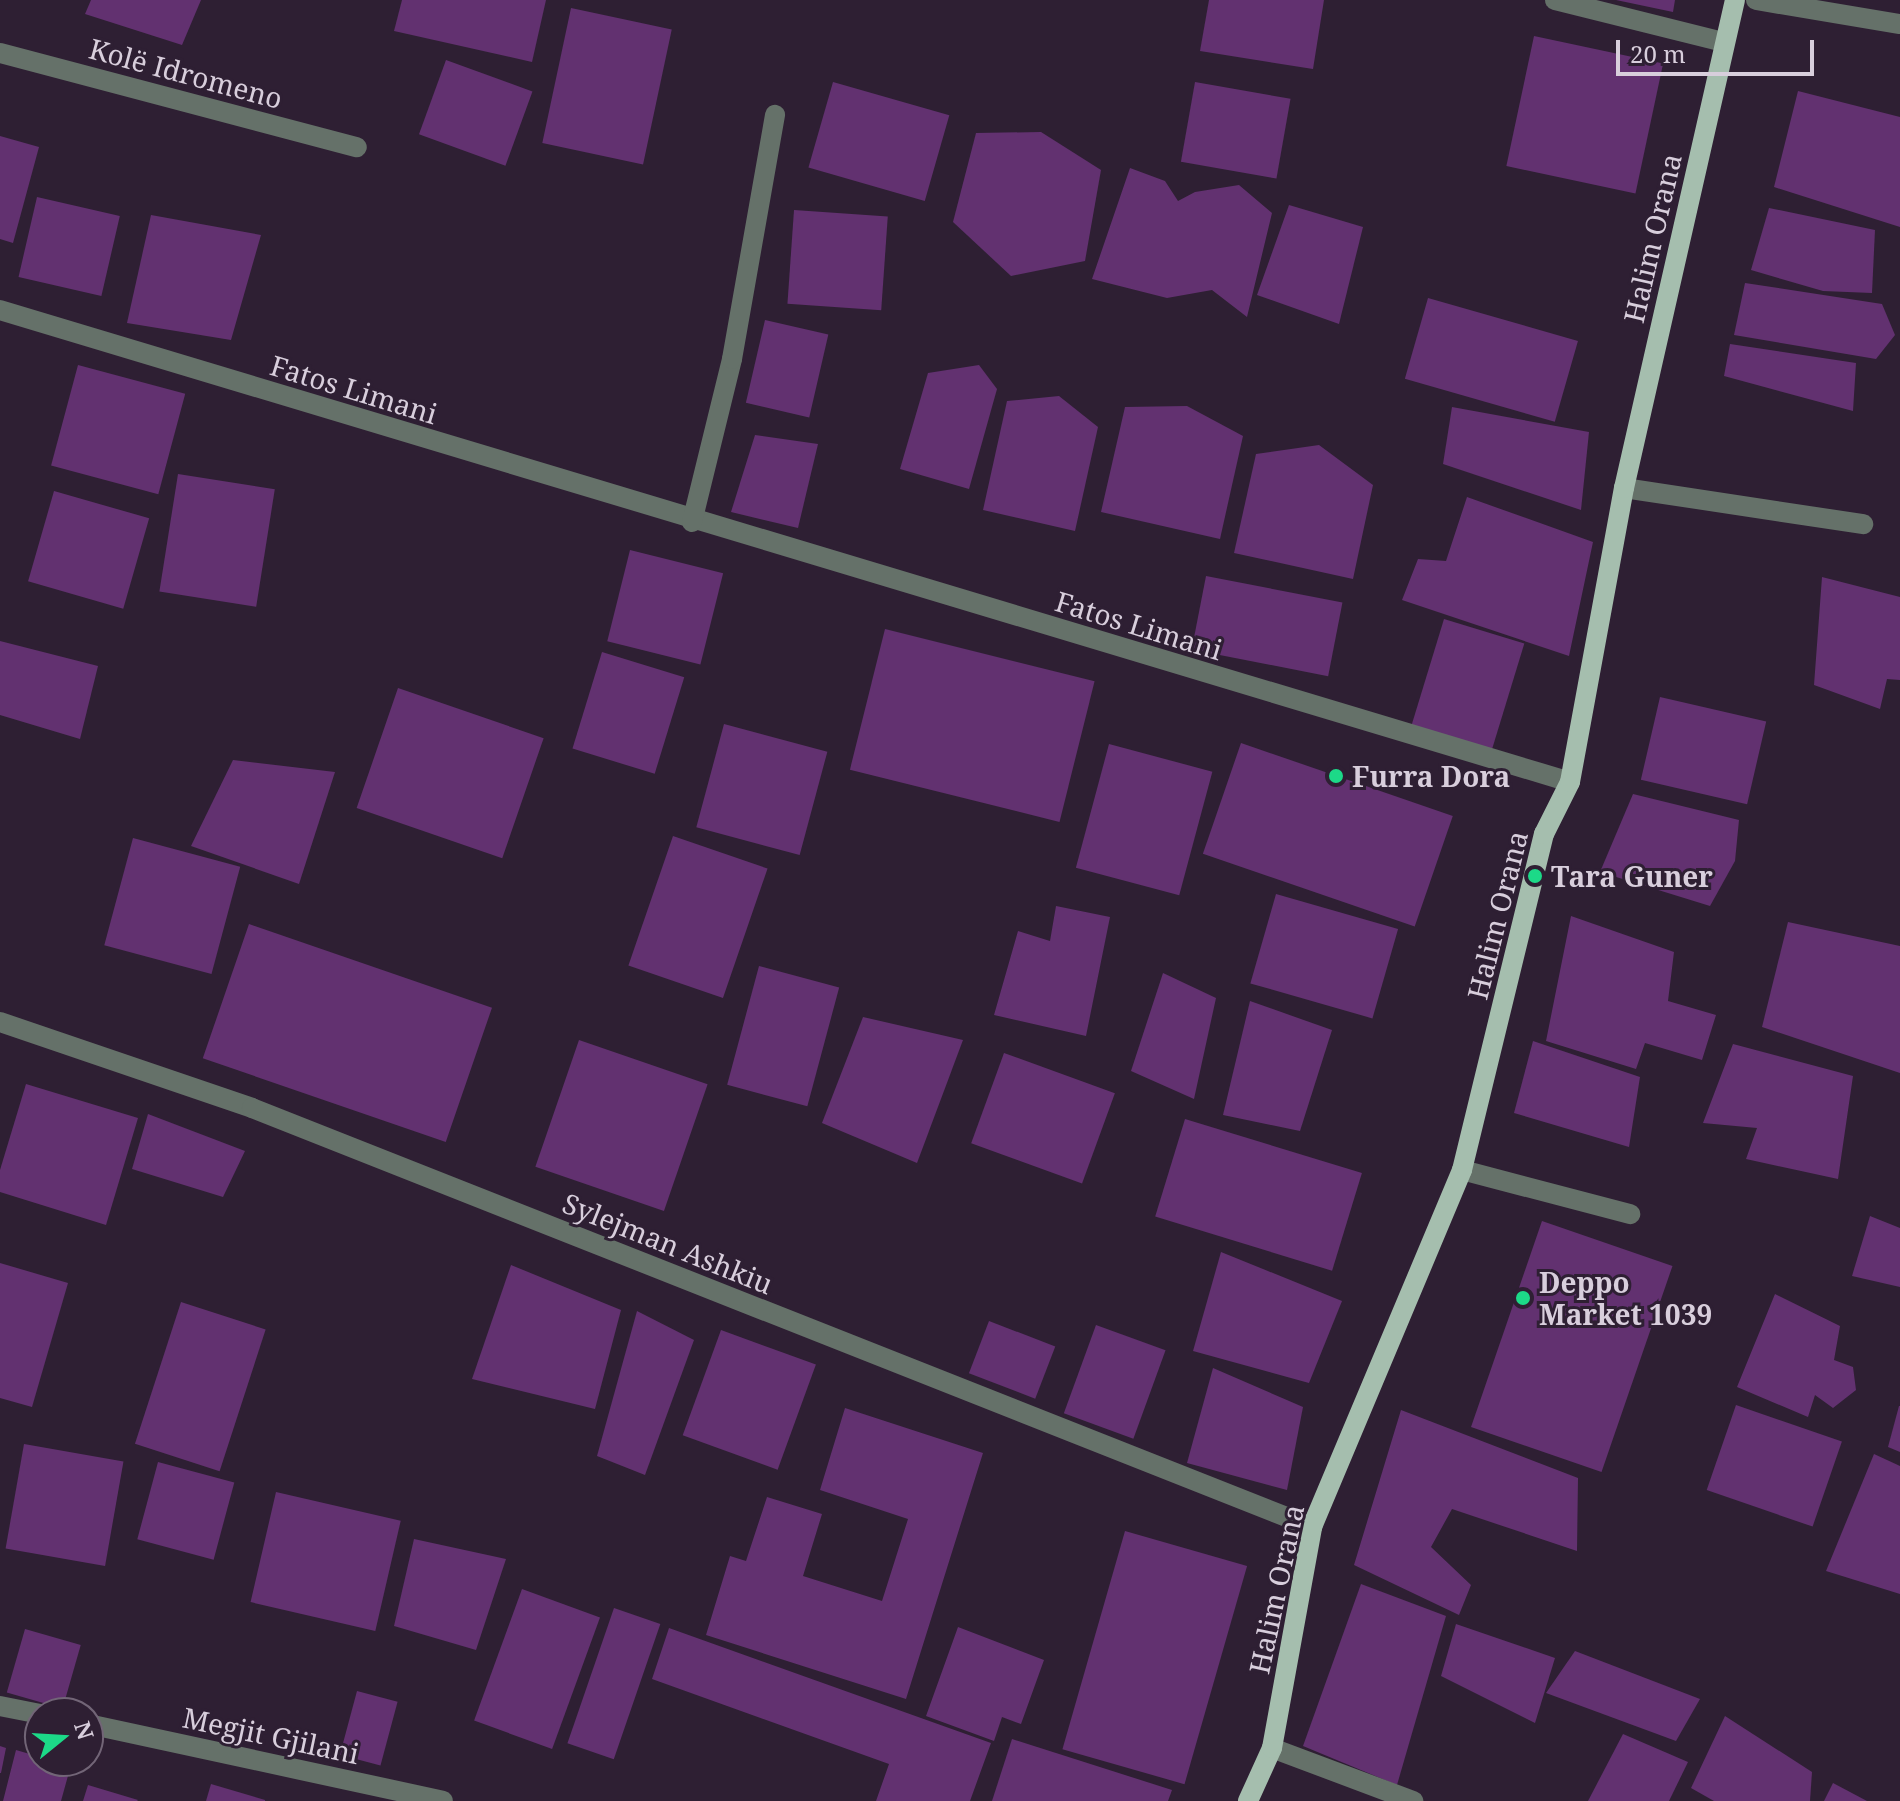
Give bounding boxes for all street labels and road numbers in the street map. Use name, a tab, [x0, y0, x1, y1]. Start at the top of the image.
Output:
street label: Kolë Idromeno	[86, 31, 286, 115]
street label: Halim Orana	[1616, 150, 1688, 326]
street label: Fatos Limani	[266, 348, 442, 430]
street label: Fatos Limani	[1051, 584, 1227, 666]
street label: Halim Orana	[1460, 827, 1534, 1003]
street label: Sylejman Ashkiu	[558, 1186, 778, 1300]
street label: Halim Orana	[1242, 1501, 1310, 1677]
street label: Megjit Gjilani	[180, 1700, 362, 1770]

